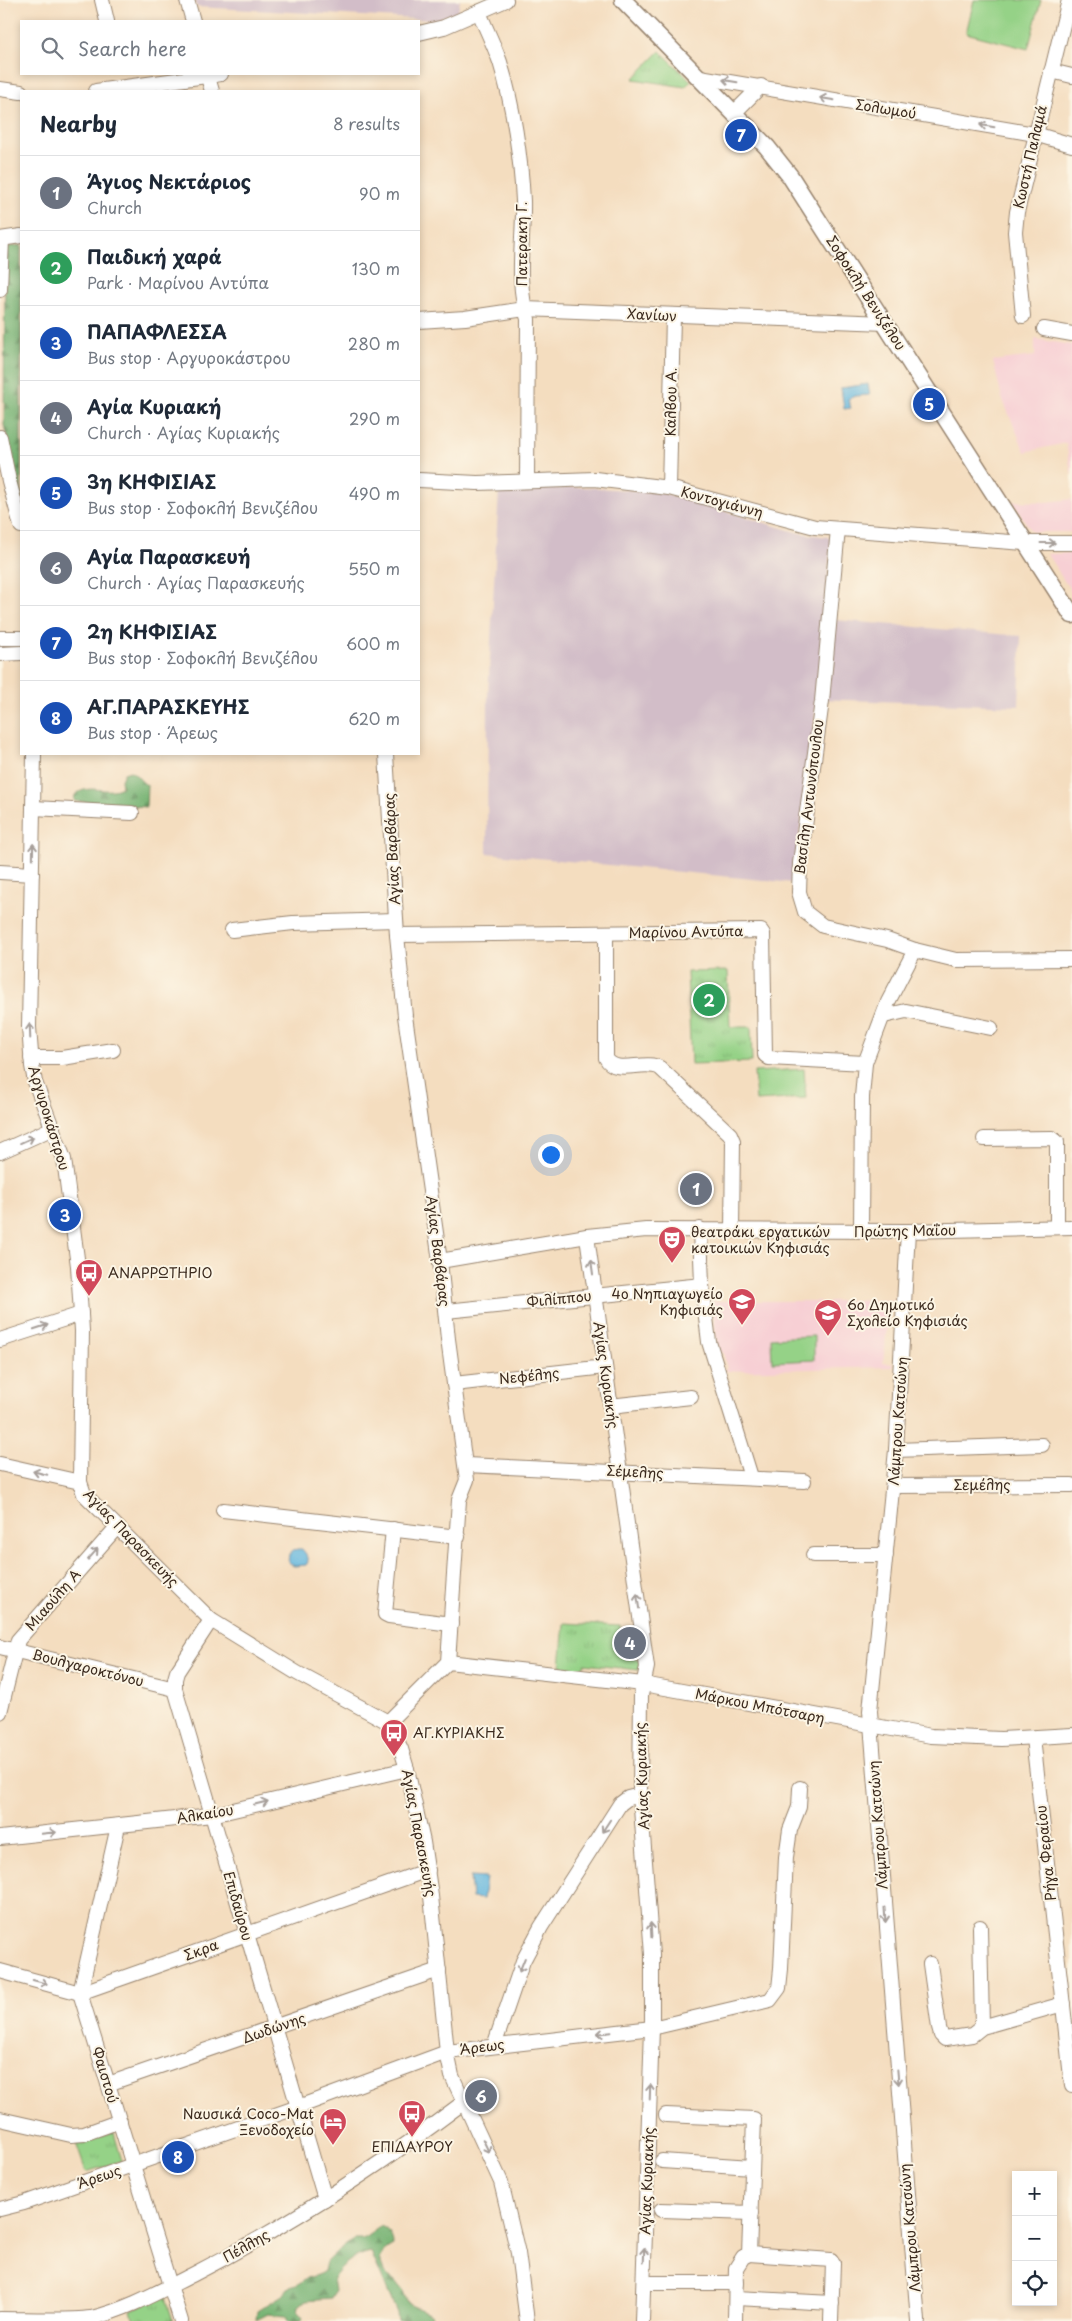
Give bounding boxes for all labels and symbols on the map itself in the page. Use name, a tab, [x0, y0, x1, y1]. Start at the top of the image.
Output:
one-way arrow	[723, 76, 739, 86]
street label: Σολωμού	[854, 93, 918, 124]
one-way arrow	[819, 94, 835, 104]
street label: Κωστή Παλαμά	[1007, 103, 1052, 211]
pin: 7	[725, 116, 757, 154]
one-way arrow	[980, 121, 996, 131]
street label: Πατερακη Γ.	[511, 201, 532, 287]
street label: Σοφοκλή Βενιζέλου	[821, 231, 911, 354]
street label: Χανίων	[627, 303, 678, 326]
street label: Καλβου Α.	[659, 367, 682, 437]
pin: 5	[913, 385, 945, 423]
street label: Κοντογιάννη	[679, 480, 766, 523]
one-way arrow	[1040, 538, 1056, 548]
street label: Βασίλη Αντωνόπουλου	[789, 718, 828, 876]
street label: Αγίας Βαρβάρας	[378, 792, 405, 906]
one-way arrow	[28, 843, 37, 859]
street label: Μαρίνου Αντύπα	[628, 920, 744, 943]
pin: 2	[693, 981, 725, 1019]
one-way arrow	[25, 1023, 34, 1039]
street label: Αργυροκάστρου	[24, 1063, 75, 1173]
one-way arrow	[19, 1135, 34, 1144]
your location	[538, 1142, 564, 1168]
pin: 1	[680, 1170, 712, 1208]
street label: Αγίας Βαρβάρας	[421, 1194, 456, 1308]
pin: 3	[49, 1196, 81, 1234]
street label: Πρώτης Μαΐου	[854, 1219, 956, 1242]
place label: θεατράκι εργατικών κατοικιών Κηφισιάς	[691, 1221, 831, 1258]
theatre icon: θεατράκι εργατικών κατοικιών Κηφισιάς	[657, 1225, 687, 1264]
bus stop icon: ΑΝΑΡΡΩΤΗΡΙΟ	[74, 1258, 104, 1297]
one-way arrow	[586, 1259, 596, 1275]
place label: ΑΝΑΡΡΩΤΗΡΙΟ	[108, 1262, 213, 1283]
place label: 4ο Νηπιαγωγείο Κηφισιάς	[611, 1283, 723, 1320]
street label: Φιλίππου	[525, 1285, 592, 1312]
school or university icon: 4ο Νηπιαγωγείο Κηφισιάς	[727, 1287, 757, 1326]
place label: 6ο Δημοτικό Σχολείο Κηφισιάς	[847, 1294, 968, 1331]
school or university icon: 6ο Δημοτικό Σχολείο Κηφισιάς	[813, 1298, 843, 1337]
street label: Αγίας Κυριακής	[589, 1320, 624, 1430]
one-way arrow	[32, 1322, 48, 1331]
street label: Λάμπρου Κατσώνη	[883, 1356, 912, 1486]
street label: Νεφέλης	[498, 1362, 560, 1389]
street label: Σέμελης	[606, 1460, 664, 1483]
one-way arrow	[33, 1468, 49, 1477]
street label: Σεμέλης	[953, 1474, 1011, 1495]
street label: Αγίας Παρασκευής	[79, 1484, 184, 1592]
one-way arrow	[88, 1547, 99, 1560]
street label: Μιαούλη Α	[20, 1564, 85, 1635]
one-way arrow	[633, 1594, 643, 1610]
pin: 4	[614, 1624, 646, 1662]
street label: Βουλγαροκτόνου	[30, 1643, 146, 1692]
street label: Μάρκου Μπότσαρη	[693, 1683, 827, 1728]
bus stop icon: ΑΓ.ΚΥΡΙΑΚΗΣ	[379, 1718, 409, 1757]
place label: ΑΓ.ΚΥΡΙΑΚΗΣ	[413, 1722, 505, 1743]
street label: Αγίας Κυριακής	[629, 1722, 654, 1830]
street label: Λάμπρου Κατσώνη	[863, 1760, 892, 1890]
street label: Αγίας Παρασκευής	[397, 1767, 442, 1898]
one-way arrow	[253, 1798, 269, 1807]
street label: Αλκαίου	[175, 1799, 235, 1828]
street label: Ρήγα Φεραίου	[1030, 1804, 1061, 1902]
one-way arrow	[600, 1818, 610, 1832]
one-way arrow	[40, 1828, 56, 1838]
street label: Επιδαύρου	[219, 1869, 258, 1943]
one-way arrow	[880, 1906, 889, 1922]
one-way arrow	[646, 1922, 655, 1938]
street label: Σκρα	[181, 1934, 221, 1965]
one-way arrow	[517, 1957, 527, 1972]
one-way arrow	[31, 1978, 47, 1987]
street label: Δωδώνης	[239, 2007, 308, 2048]
one-way arrow	[596, 2029, 612, 2038]
street label: Άρεως	[458, 2033, 506, 2060]
street label: Φαιστού	[87, 2044, 124, 2106]
one-way arrow	[893, 2068, 903, 2084]
pin: 6	[465, 2077, 497, 2115]
one-way arrow	[645, 2085, 655, 2101]
bus stop icon: ΕΠΙΔΑΥΡΟΥ	[397, 2099, 427, 2138]
place label: Ναυσικά Coco-Mat Ξενοδοχείο	[183, 2103, 314, 2140]
hotel icon: Ναυσικά Coco-Mat Ξενοδοχείο	[318, 2107, 348, 2146]
street label: Αγίας Κυριακής	[634, 2127, 659, 2235]
place label: ΕΠΙΔΑΥΡΟΥ	[371, 2136, 453, 2157]
pin: 8	[162, 2138, 194, 2176]
one-way arrow	[482, 2138, 491, 2153]
street label: Άρεως	[74, 2159, 124, 2194]
street label: Λάμπρου Κατσώνη	[893, 2163, 926, 2293]
street label: Πέλλης	[218, 2224, 273, 2267]
one-way arrow	[640, 2247, 649, 2263]

